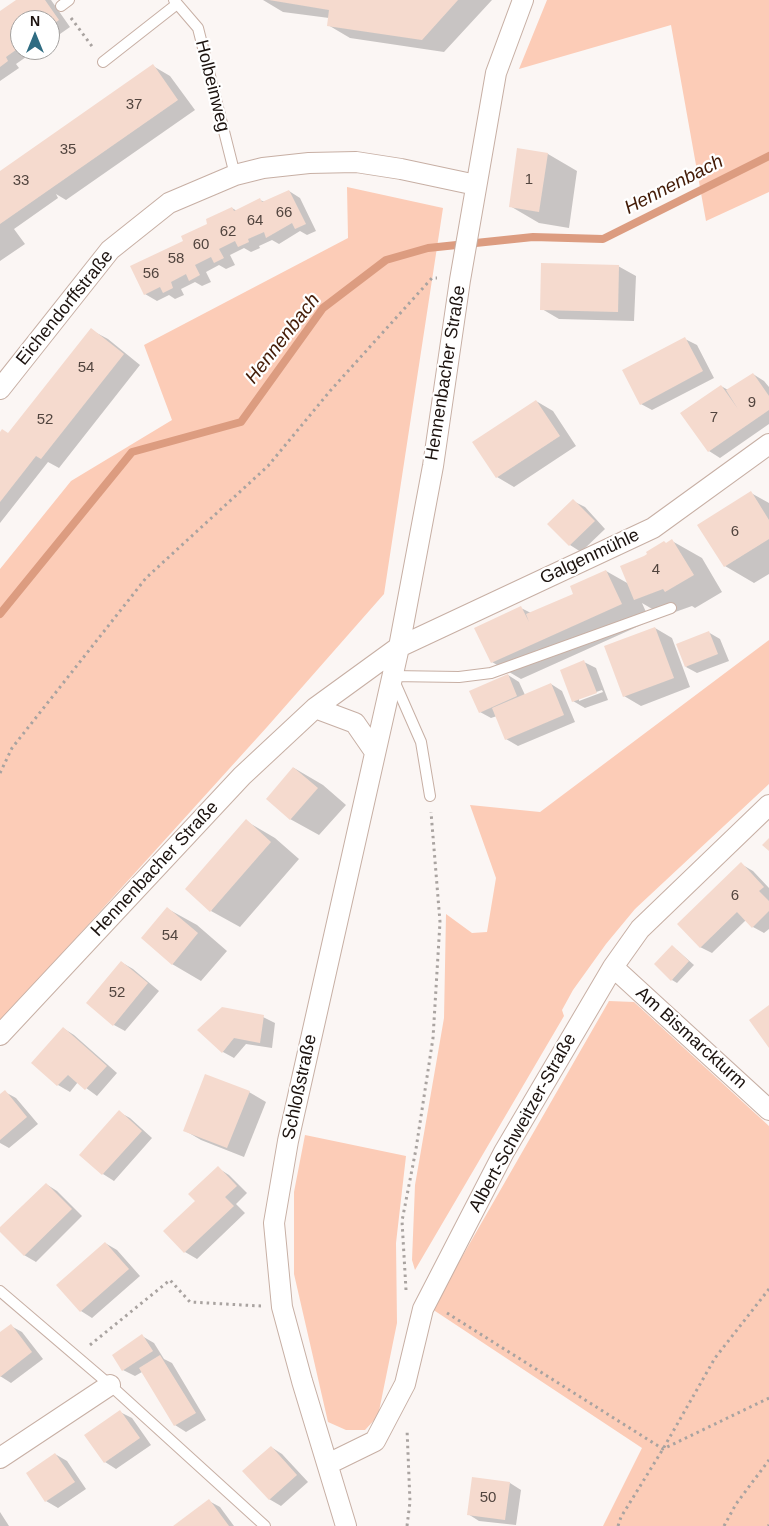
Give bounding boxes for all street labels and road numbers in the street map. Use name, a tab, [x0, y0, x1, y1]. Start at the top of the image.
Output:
street label: Holbeinweg	[190, 38, 234, 134]
street label: Eichendorffstraße	[12, 246, 118, 370]
street label: Hennenbacher Straße	[421, 284, 471, 462]
street label: Galgenmühle	[537, 525, 643, 589]
street label: Hennenbacher Straße	[87, 797, 223, 941]
street label: Am Bismarckturm	[631, 982, 751, 1094]
street label: Albert-Schweitzer-Straße	[465, 1030, 581, 1216]
street label: Schloßstraße	[278, 1032, 322, 1142]

